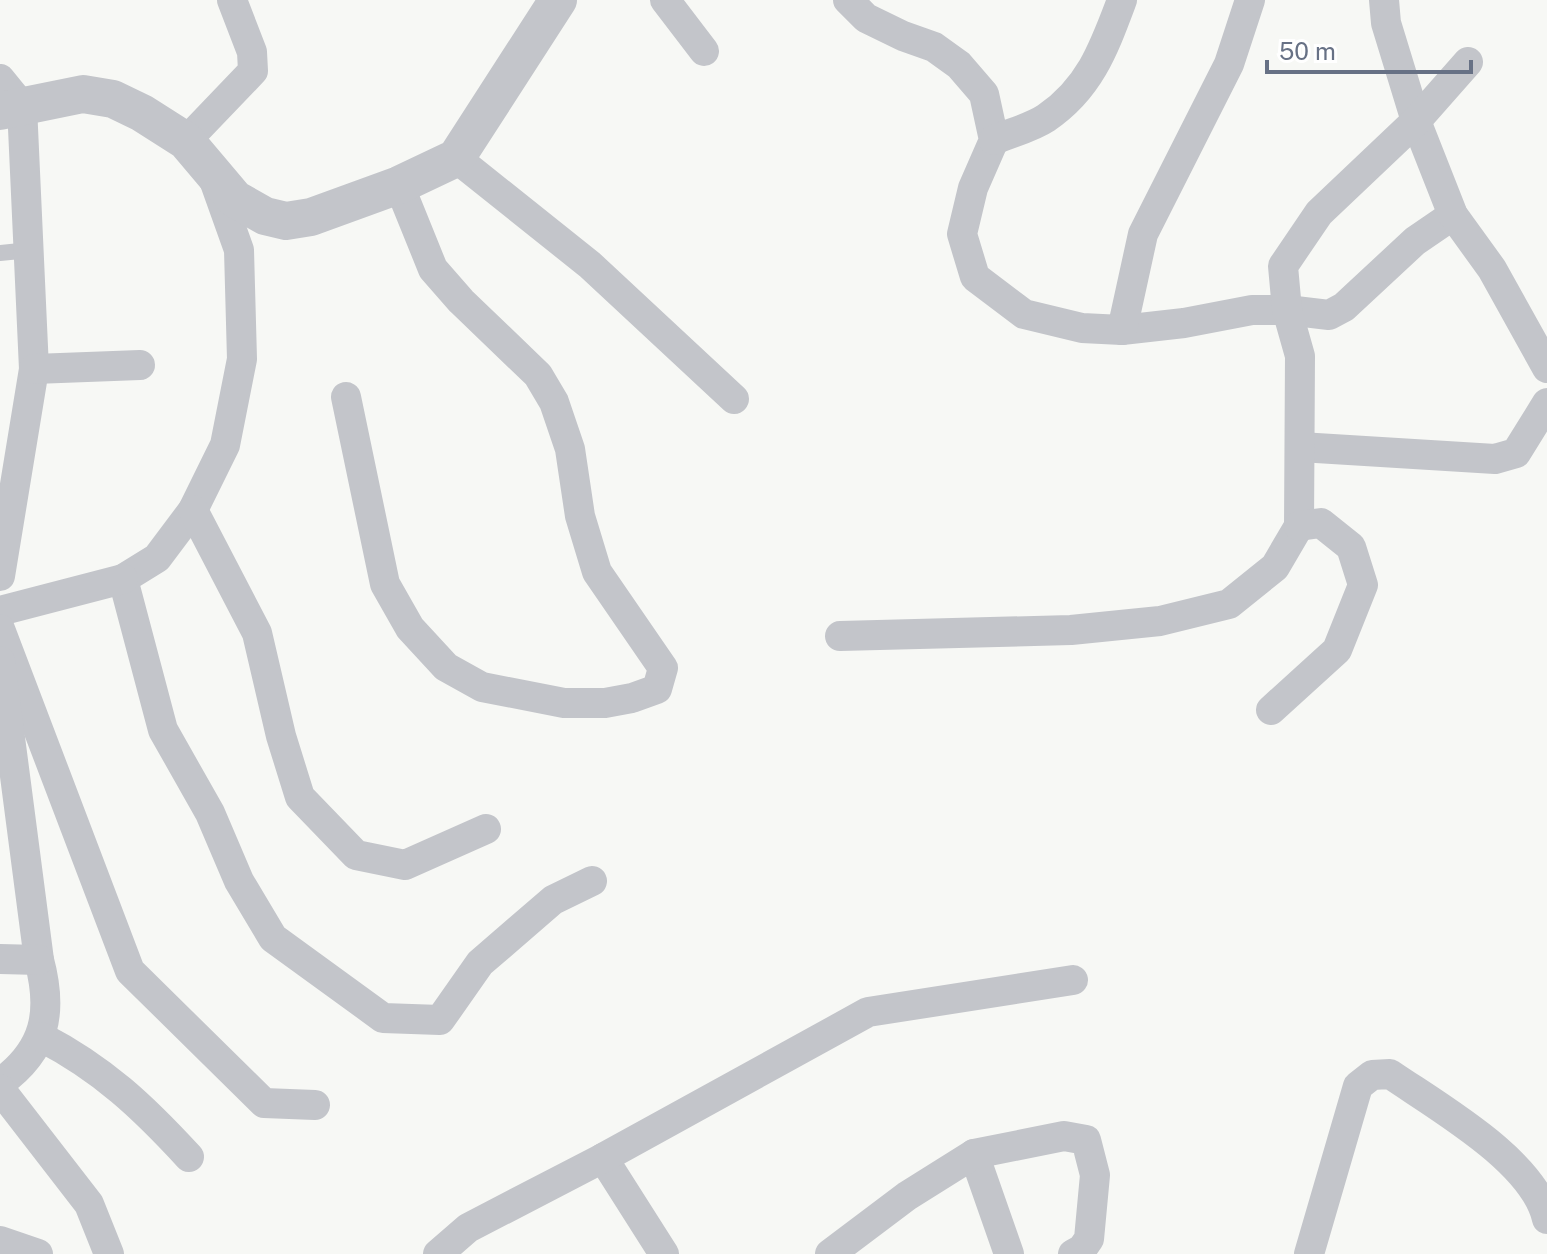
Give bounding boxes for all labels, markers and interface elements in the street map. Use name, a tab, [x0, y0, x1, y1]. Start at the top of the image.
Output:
scale bar	[1267, 24, 1471, 74]
text: 50 m	[1279, 37, 1336, 65]

